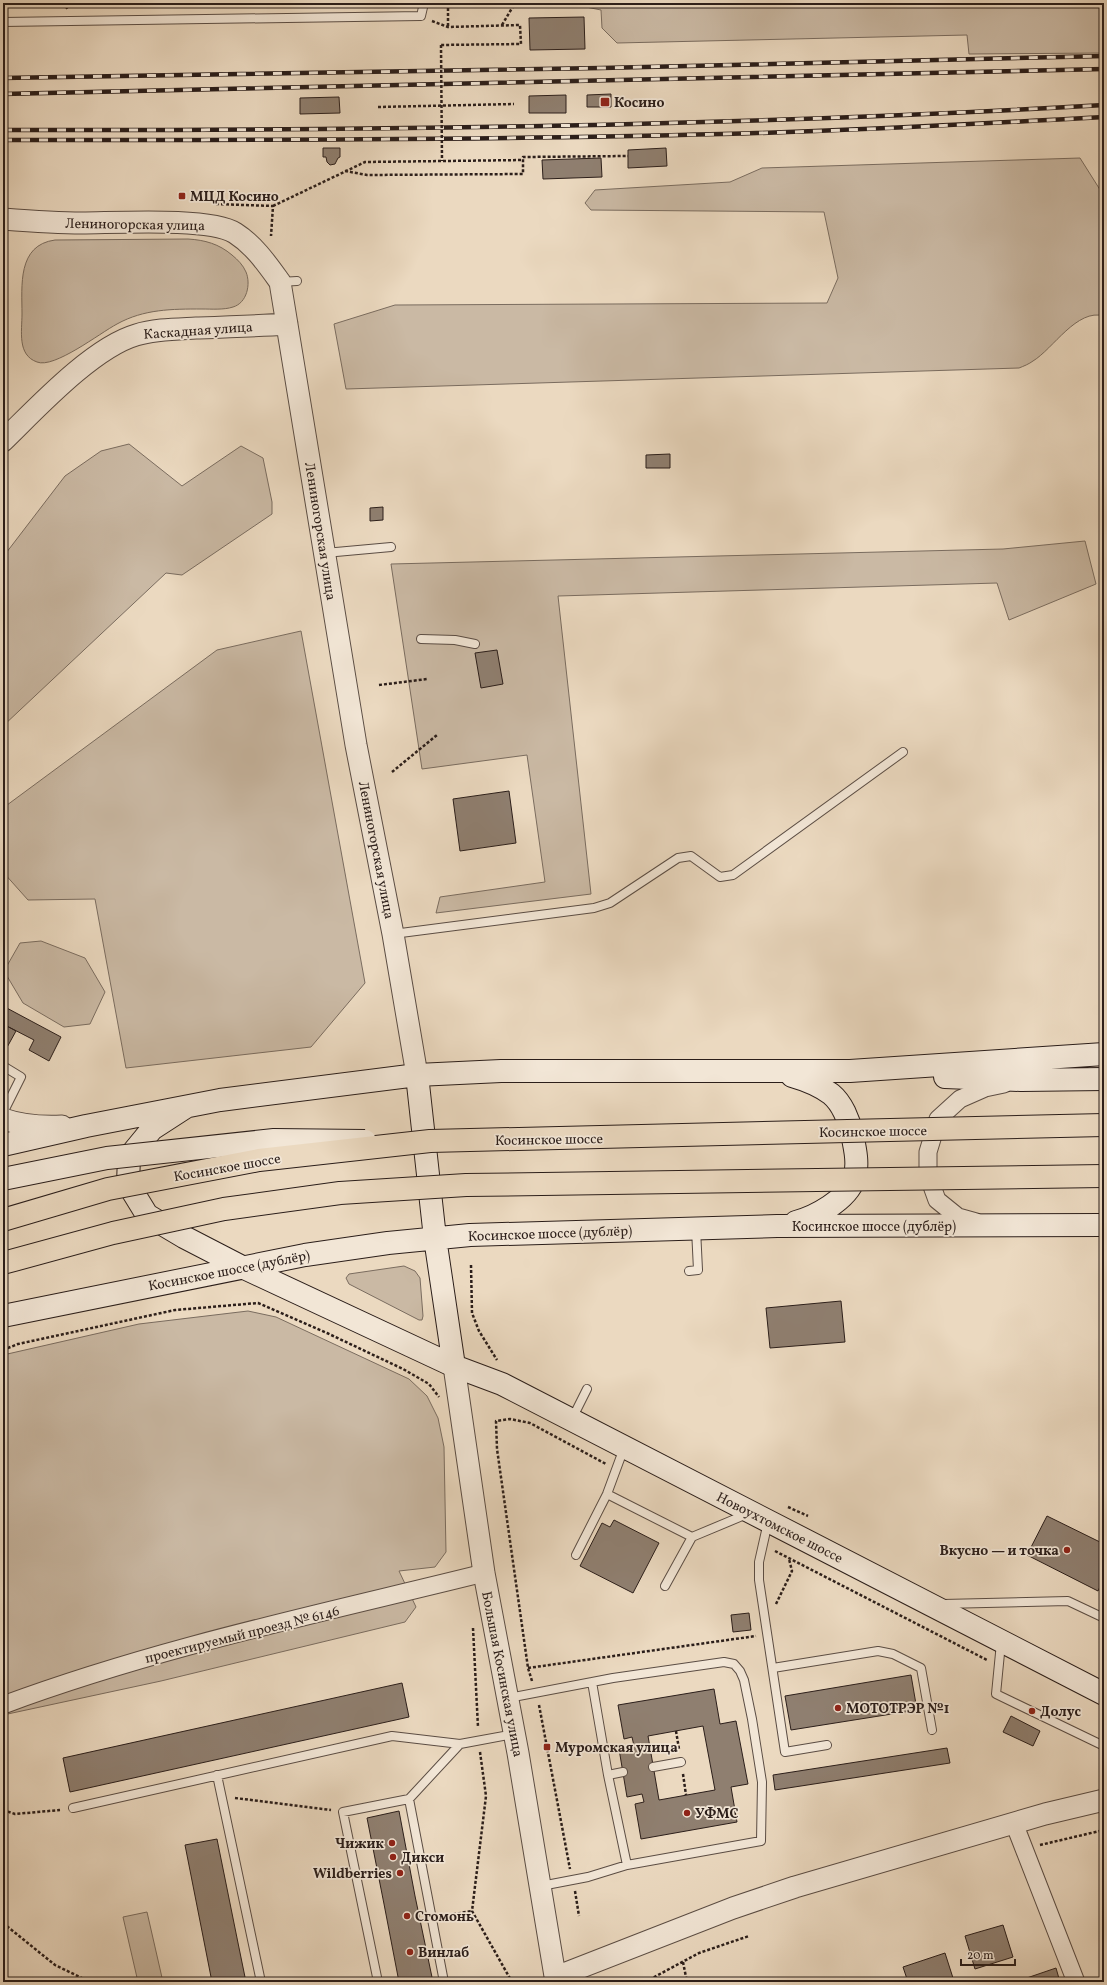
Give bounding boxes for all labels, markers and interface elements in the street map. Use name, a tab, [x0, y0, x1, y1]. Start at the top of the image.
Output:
place label: Косино	[614, 94, 664, 113]
marker: Косино	[599, 96, 611, 108]
place label: МЦД Косино	[190, 188, 279, 207]
marker: МЦД Косино	[177, 191, 187, 201]
street label: Лениногорская улица	[65, 215, 205, 236]
street label: Каскадная улица	[143, 318, 253, 345]
street label: Лениногорская улица	[299, 461, 340, 602]
street label: Лениногорская улица	[353, 780, 398, 921]
street label: Косинское шоссе	[819, 1122, 928, 1143]
street label: Косинское шоссе	[495, 1130, 604, 1151]
street label: Косинское шоссе	[172, 1150, 283, 1187]
street label: Косинское шоссе (дублёр)	[792, 1218, 956, 1237]
street label: Косинское шоссе (дублёр)	[468, 1222, 633, 1247]
street label: Косинское шоссе (дублёр)	[147, 1246, 312, 1296]
street label: Новоухтомское шоссе	[713, 1488, 846, 1569]
place label: Вкусно — и точка	[939, 1542, 1059, 1561]
marker: Вкусно — и точка	[1062, 1545, 1072, 1555]
street label: Большая Косинская улица	[476, 1590, 527, 1759]
street label: проектируемый проезд № 6146	[143, 1602, 342, 1669]
place label: МОТОТРЭР №1	[846, 1700, 949, 1719]
marker: МОТОТРЭР №1	[833, 1703, 843, 1713]
place label: Долус	[1040, 1703, 1081, 1722]
marker: Долус	[1027, 1706, 1037, 1716]
place label: Муромская улица	[555, 1739, 678, 1758]
marker: Муромская улица	[542, 1742, 552, 1752]
place label: УФМС	[695, 1805, 738, 1824]
marker: УФМС	[682, 1808, 692, 1818]
place label: Чижик	[335, 1835, 385, 1854]
marker: Чижик	[387, 1838, 397, 1848]
place label: Дикси	[401, 1849, 444, 1868]
marker: Дикси	[388, 1852, 398, 1862]
place label: Wildberries	[313, 1865, 392, 1884]
marker: Wildberries	[395, 1868, 405, 1878]
place label: Сгомонь	[415, 1908, 474, 1927]
marker: Сгомонь	[402, 1911, 412, 1921]
scale bar	[961, 1941, 1015, 1967]
place label: Винлаб	[418, 1944, 469, 1963]
marker: Винлаб	[405, 1947, 415, 1957]
text: 20 m	[967, 1948, 994, 1964]

